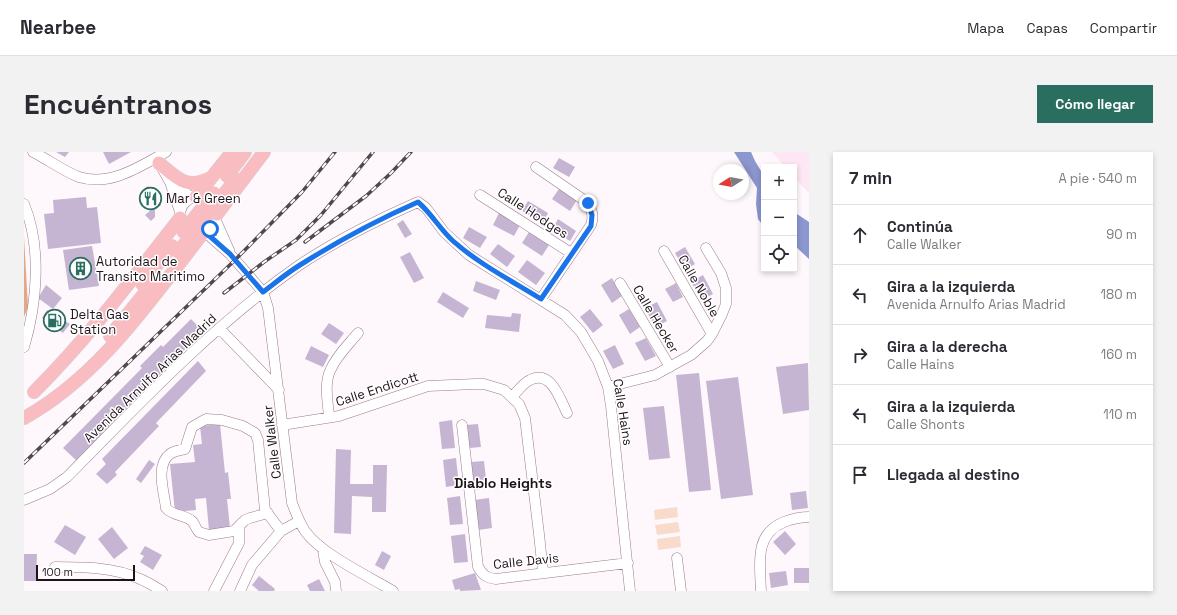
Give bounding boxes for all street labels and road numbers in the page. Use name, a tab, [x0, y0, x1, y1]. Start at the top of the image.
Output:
street label: Calle Hodges	[494, 184, 572, 242]
street label: Calle Noble	[674, 252, 724, 320]
street label: Calle Hecker	[629, 282, 683, 356]
street label: Avenida Arnulfo Arias Madrid	[80, 310, 220, 446]
street label: Calle Endicott	[333, 368, 421, 410]
street label: Calle Hains	[609, 377, 637, 447]
street label: Calle Walker	[259, 404, 285, 480]
street label: Calle Davis	[492, 549, 560, 573]

